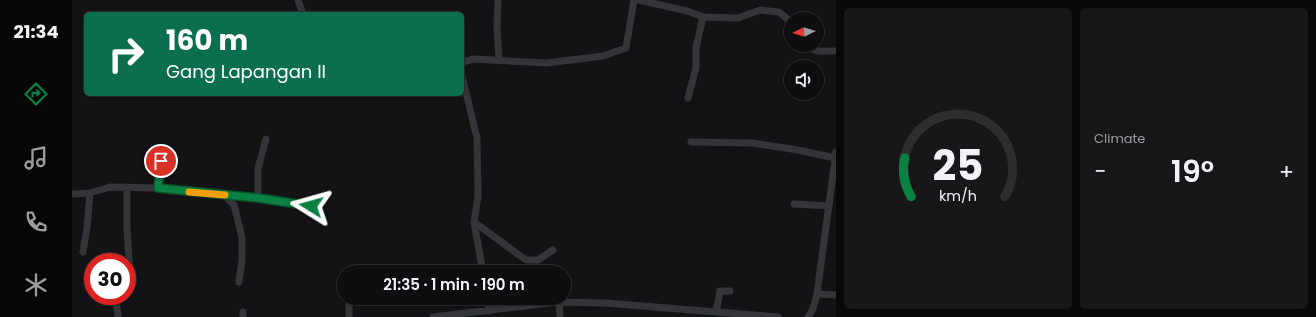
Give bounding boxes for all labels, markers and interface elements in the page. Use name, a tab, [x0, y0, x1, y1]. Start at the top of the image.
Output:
north arrow	[784, 12, 824, 52]
map controls	[784, 12, 824, 100]
text: 21:34	[13, 19, 59, 44]
text: 160 m	[166, 21, 248, 60]
icon: right	[100, 28, 152, 80]
text: Gang Lapangan II	[166, 59, 326, 84]
button: sound	[784, 60, 824, 100]
icon: directions	[22, 80, 50, 108]
text: Climate	[1094, 129, 1145, 148]
text: 25	[933, 135, 983, 194]
icon: music	[22, 144, 50, 172]
pin	[144, 144, 178, 178]
icon: arrive	[150, 150, 172, 172]
text: 19°	[1171, 150, 1214, 193]
text: −	[1094, 156, 1106, 187]
text: +	[1279, 156, 1294, 187]
position arrow	[290, 185, 332, 227]
text: km/h	[939, 185, 977, 205]
icon: phone	[22, 208, 50, 236]
speed limit sign: 30	[84, 253, 136, 305]
icon: climate	[22, 271, 50, 299]
text: 21:35 · 1 min · 190 m	[383, 274, 525, 295]

